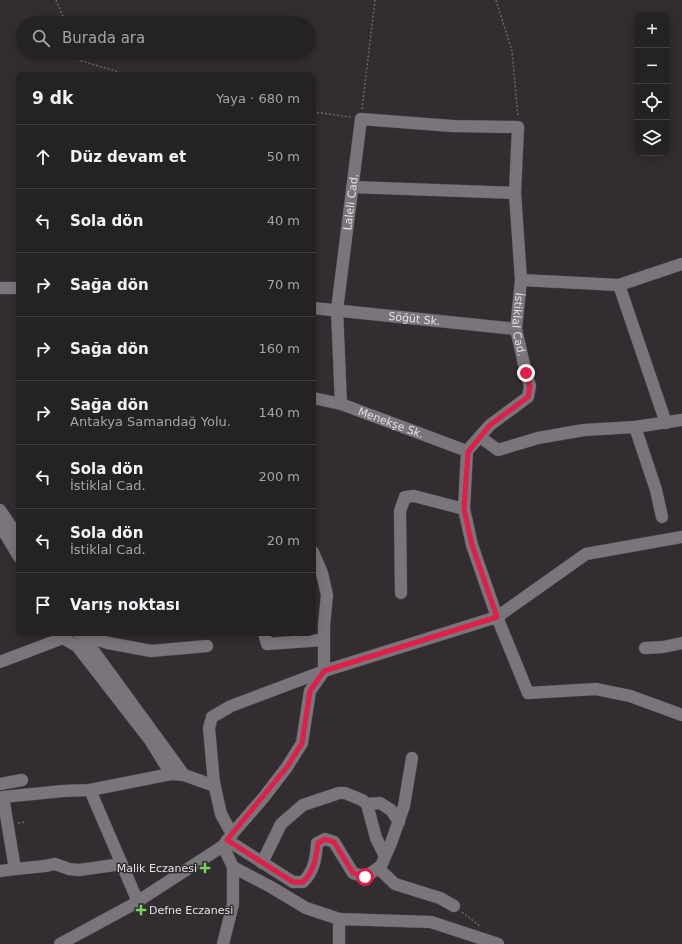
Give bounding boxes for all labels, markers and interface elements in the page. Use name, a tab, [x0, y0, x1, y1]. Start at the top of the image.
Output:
map controls	[634, 12, 670, 156]
button: +	[634, 12, 670, 48]
search box	[16, 16, 316, 60]
icon: search	[30, 27, 52, 49]
text: Burada ara	[62, 29, 145, 47]
button: −	[634, 48, 670, 84]
button: locate	[634, 84, 670, 120]
text: 9 dk	[32, 88, 73, 108]
text: Yaya · 680 m	[216, 91, 300, 106]
button: layers	[634, 120, 670, 156]
icon: ahead	[32, 146, 54, 168]
text: Düz devam et	[70, 148, 186, 166]
text: 50 m	[267, 149, 300, 164]
street label: Laleli Cad.	[341, 173, 361, 231]
icon: left	[32, 210, 54, 232]
text: Sola dön	[70, 212, 143, 230]
text: 40 m	[267, 213, 300, 228]
icon: right	[32, 274, 54, 296]
text: Sağa dön	[70, 276, 149, 294]
text: 70 m	[267, 277, 300, 292]
street label: İstiklal Cad.	[509, 292, 528, 357]
street label: Söğüt Sk.	[388, 310, 441, 328]
icon: right	[32, 338, 54, 360]
text: Sağa dön	[70, 340, 149, 358]
text: 160 m	[258, 341, 300, 356]
route end	[517, 364, 535, 382]
text: Sağa dön	[70, 396, 149, 414]
icon: right	[32, 402, 54, 424]
text: 140 m	[258, 405, 300, 420]
street label: Menekşe Sk.	[356, 405, 426, 441]
text: Antakya Samandağ Yolu.	[70, 414, 231, 429]
text: Sola dön	[70, 460, 143, 478]
icon: left	[32, 466, 54, 488]
text: 200 m	[258, 469, 300, 484]
text: İstiklal Cad.	[70, 478, 146, 493]
text: Sola dön	[70, 524, 143, 542]
icon: left	[32, 530, 54, 552]
text: 20 m	[267, 533, 300, 548]
text: İstiklal Cad.	[70, 542, 146, 557]
icon: arrive	[32, 594, 54, 616]
text: Varış noktası	[70, 596, 180, 614]
place label: Malik Eczanesi	[117, 862, 197, 875]
marker: Malik Eczanesi	[200, 863, 210, 873]
route start	[356, 868, 374, 886]
place label: Defne Eczanesi	[149, 904, 233, 917]
marker: Defne Eczanesi	[136, 905, 146, 915]

